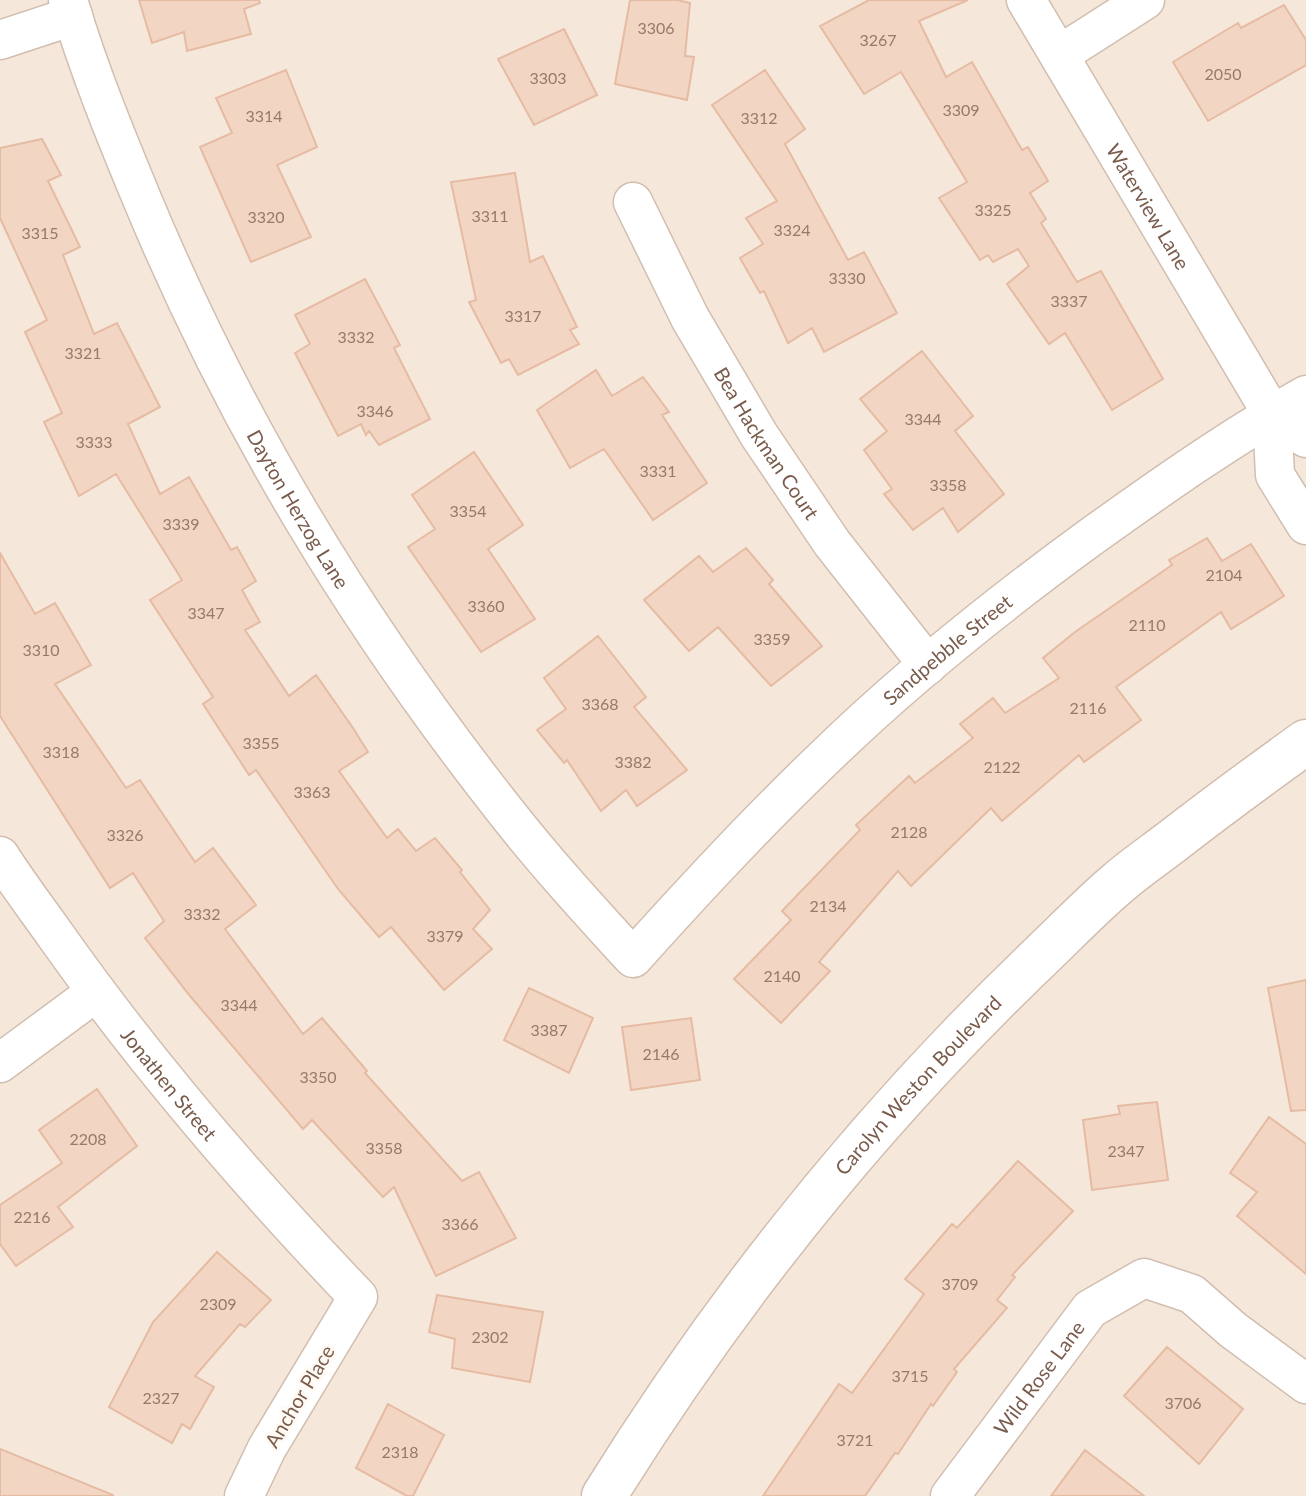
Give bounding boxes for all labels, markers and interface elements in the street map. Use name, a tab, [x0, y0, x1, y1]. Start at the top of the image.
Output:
house number: 3306	[637, 18, 675, 37]
house number: 3267	[859, 30, 897, 49]
house number: 2050	[1204, 64, 1242, 83]
house number: 3303	[529, 68, 567, 87]
house number: 3309	[942, 100, 980, 119]
house number: 3314	[245, 106, 283, 125]
house number: 3312	[740, 108, 778, 127]
street label: Waterview Lane	[1102, 139, 1195, 274]
house number: 3325	[974, 200, 1012, 219]
house number: 3311	[471, 206, 509, 225]
house number: 3320	[247, 207, 285, 226]
house number: 3324	[773, 220, 811, 239]
house number: 3315	[21, 223, 59, 242]
house number: 3330	[828, 268, 866, 287]
house number: 3337	[1050, 291, 1088, 310]
house number: 3317	[504, 306, 542, 325]
house number: 3332	[337, 327, 375, 346]
house number: 3321	[64, 343, 102, 362]
street label: Bea Hackman Court	[710, 363, 824, 524]
house number: 3346	[356, 401, 394, 420]
house number: 3344	[904, 409, 942, 428]
street label: Dayton Herzog Lane	[242, 425, 355, 593]
house number: 3333	[75, 432, 113, 451]
house number: 3331	[639, 461, 677, 480]
house number: 3358	[929, 475, 967, 494]
house number: 3354	[449, 501, 487, 520]
house number: 3339	[162, 514, 200, 533]
house number: 2104	[1205, 565, 1243, 584]
street label: Sandpebble Street	[878, 589, 1016, 710]
house number: 3360	[467, 596, 505, 615]
house number: 3347	[187, 603, 225, 622]
house number: 2110	[1128, 615, 1166, 634]
house number: 3359	[753, 629, 791, 648]
house number: 3310	[22, 640, 60, 659]
house number: 3368	[581, 694, 619, 713]
house number: 2116	[1069, 698, 1107, 717]
house number: 3355	[242, 733, 280, 752]
house number: 3318	[42, 742, 80, 761]
house number: 3382	[614, 752, 652, 771]
house number: 2122	[983, 757, 1021, 776]
house number: 3363	[293, 782, 331, 801]
house number: 2128	[890, 822, 928, 841]
house number: 3326	[106, 825, 144, 844]
house number: 2134	[809, 896, 847, 915]
house number: 3332	[183, 904, 221, 923]
house number: 3379	[426, 926, 464, 945]
house number: 2140	[763, 966, 801, 985]
street label: Carolyn Weston Boulevard	[830, 990, 1006, 1179]
house number: 3344	[220, 995, 258, 1014]
house number: 3387	[530, 1020, 568, 1039]
street label: Jonathen Street	[116, 1023, 222, 1145]
house number: 2146	[642, 1044, 680, 1063]
house number: 3350	[299, 1067, 337, 1086]
house number: 2208	[69, 1129, 107, 1148]
house number: 3358	[365, 1138, 403, 1157]
house number: 2347	[1107, 1141, 1145, 1160]
house number: 2216	[13, 1207, 51, 1226]
house number: 3366	[441, 1214, 479, 1233]
house number: 3709	[941, 1274, 979, 1293]
house number: 2309	[199, 1294, 237, 1313]
street label: Wild Rose Lane	[988, 1316, 1089, 1439]
house number: 2302	[471, 1327, 509, 1346]
street label: Anchor Place	[259, 1340, 339, 1452]
house number: 3715	[891, 1366, 929, 1385]
house number: 2327	[142, 1388, 180, 1407]
house number: 3706	[1164, 1393, 1202, 1412]
house number: 3721	[836, 1430, 874, 1449]
house number: 2318	[381, 1442, 419, 1461]

